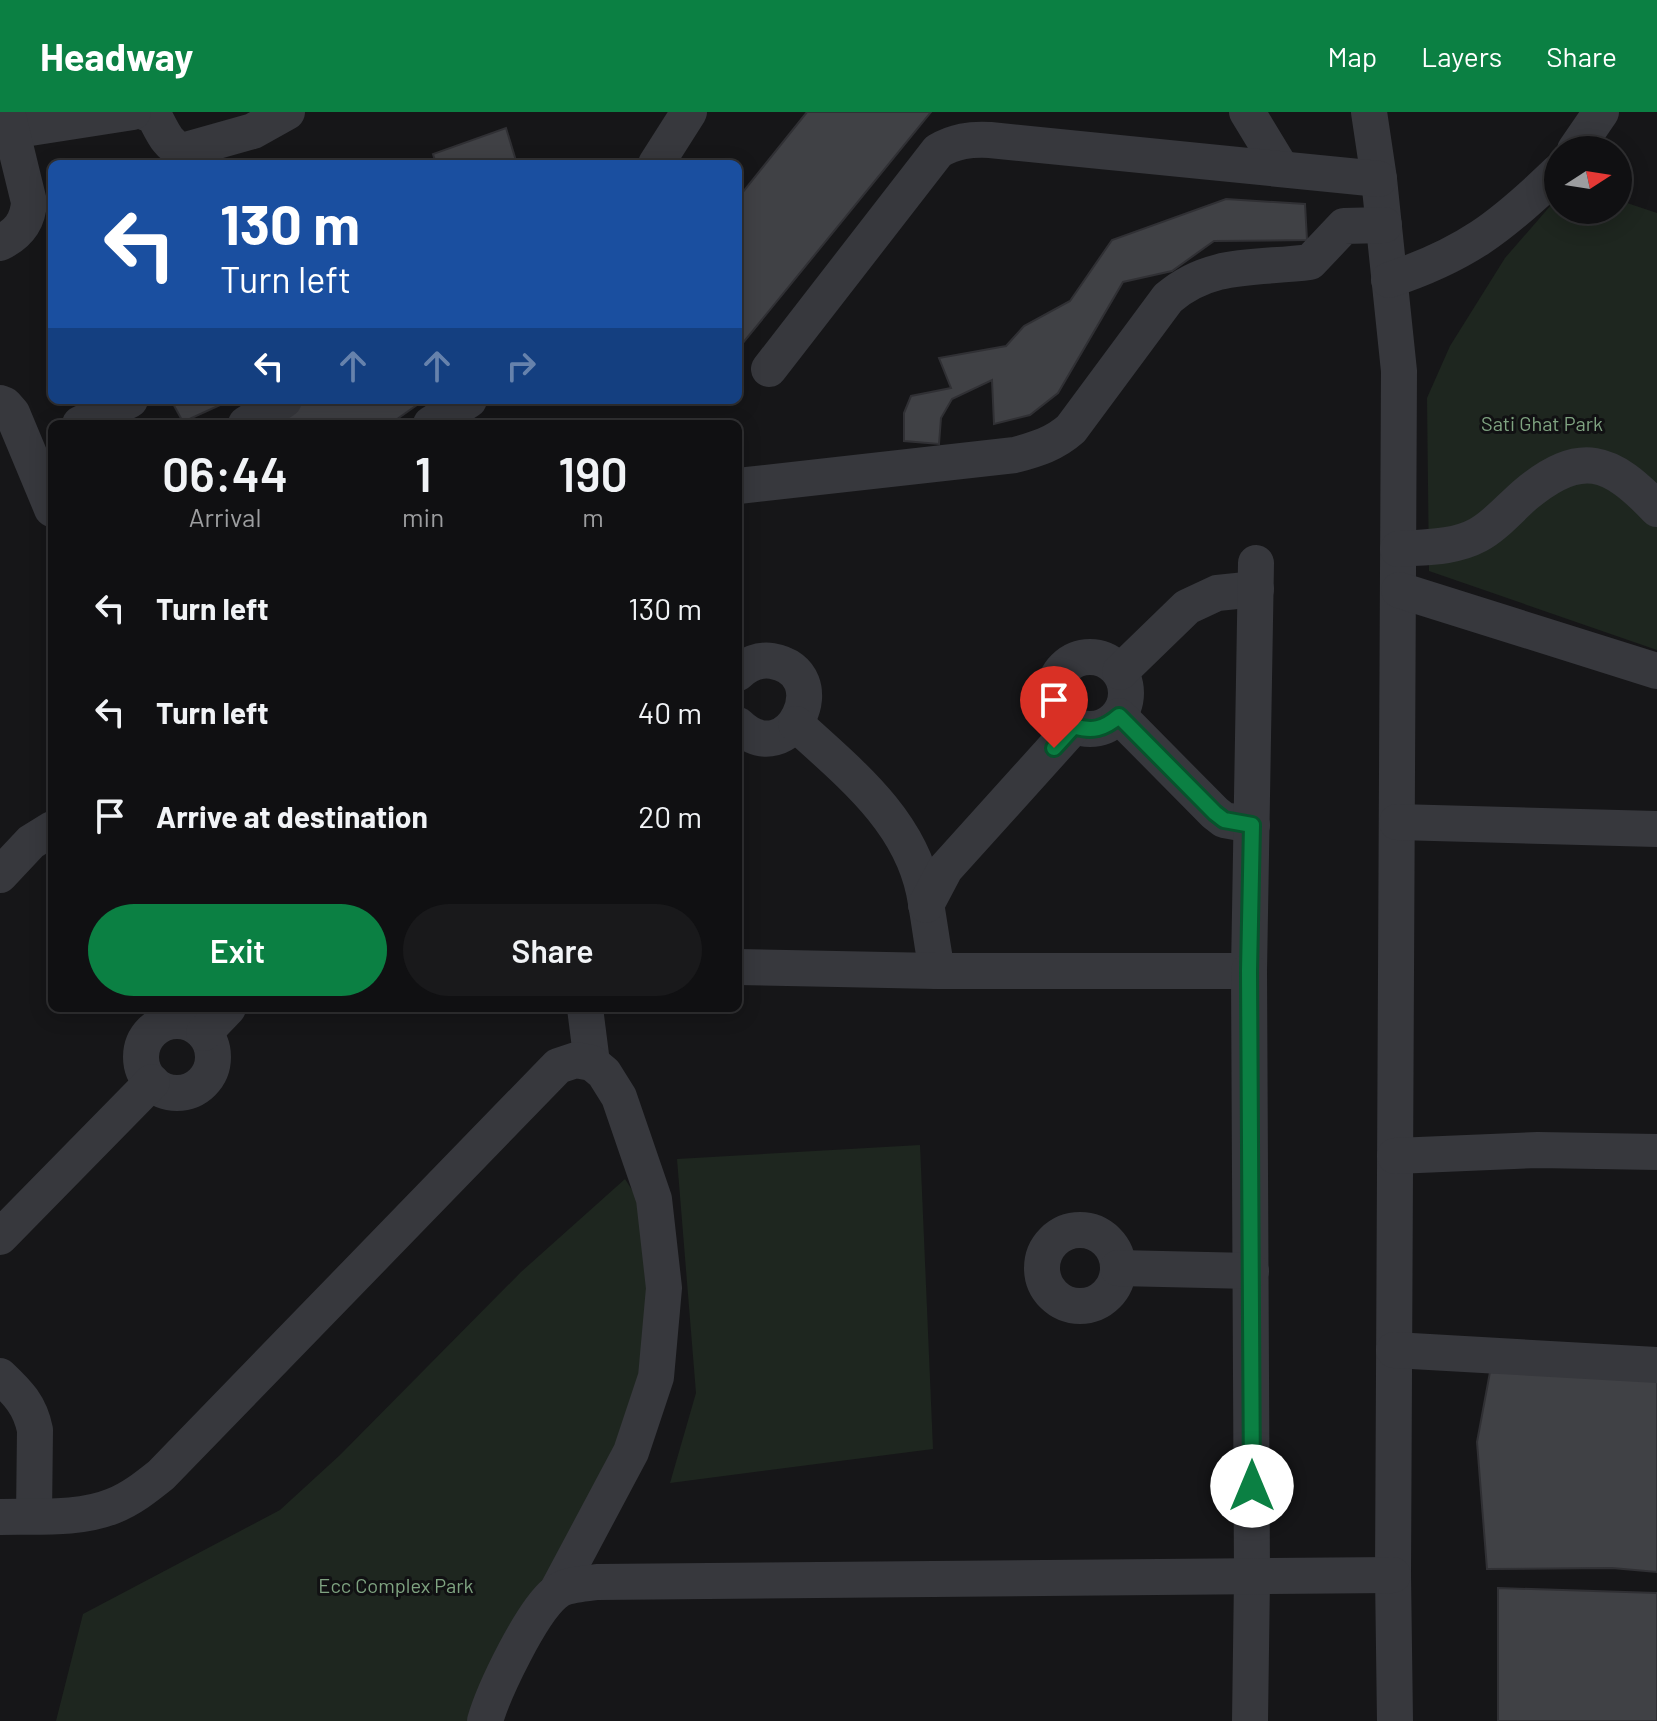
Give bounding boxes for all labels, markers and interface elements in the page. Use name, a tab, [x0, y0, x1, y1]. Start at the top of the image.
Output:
text: Headway	[40, 33, 193, 79]
text: Map	[1327, 39, 1377, 73]
text: Layers	[1421, 39, 1502, 73]
text: Share	[1546, 39, 1617, 73]
north arrow	[1544, 136, 1632, 224]
map controls	[1544, 136, 1632, 224]
text: 130 m	[220, 189, 360, 256]
icon: left	[88, 192, 192, 296]
text: Turn left	[220, 257, 351, 300]
icon: left	[247, 344, 291, 388]
icon: ahead	[331, 344, 375, 388]
icon: ahead	[415, 344, 459, 388]
icon: right	[499, 344, 543, 388]
park label: Sati Ghat Park	[1481, 411, 1603, 435]
text: 06:44	[162, 444, 288, 502]
text: 1	[415, 444, 432, 502]
text: 190	[558, 444, 628, 502]
text: Arrival	[189, 501, 261, 532]
text: min	[402, 501, 444, 532]
text: m	[582, 501, 604, 532]
icon: left	[88, 586, 132, 630]
text: Turn left	[156, 590, 269, 626]
text: 130 m	[628, 590, 702, 626]
pin	[1020, 666, 1088, 748]
icon: arrive	[1032, 678, 1076, 722]
icon: left	[88, 690, 132, 734]
text: Turn left	[156, 694, 269, 730]
text: 40 m	[638, 694, 702, 730]
icon: arrive	[88, 794, 132, 838]
text: Arrive at destination	[156, 798, 428, 834]
text: 20 m	[638, 798, 702, 834]
button: Exit	[88, 904, 387, 996]
button: Share	[403, 904, 702, 996]
position arrow	[1210, 1444, 1294, 1528]
park label: Ecc Complex Park	[318, 1573, 474, 1597]

